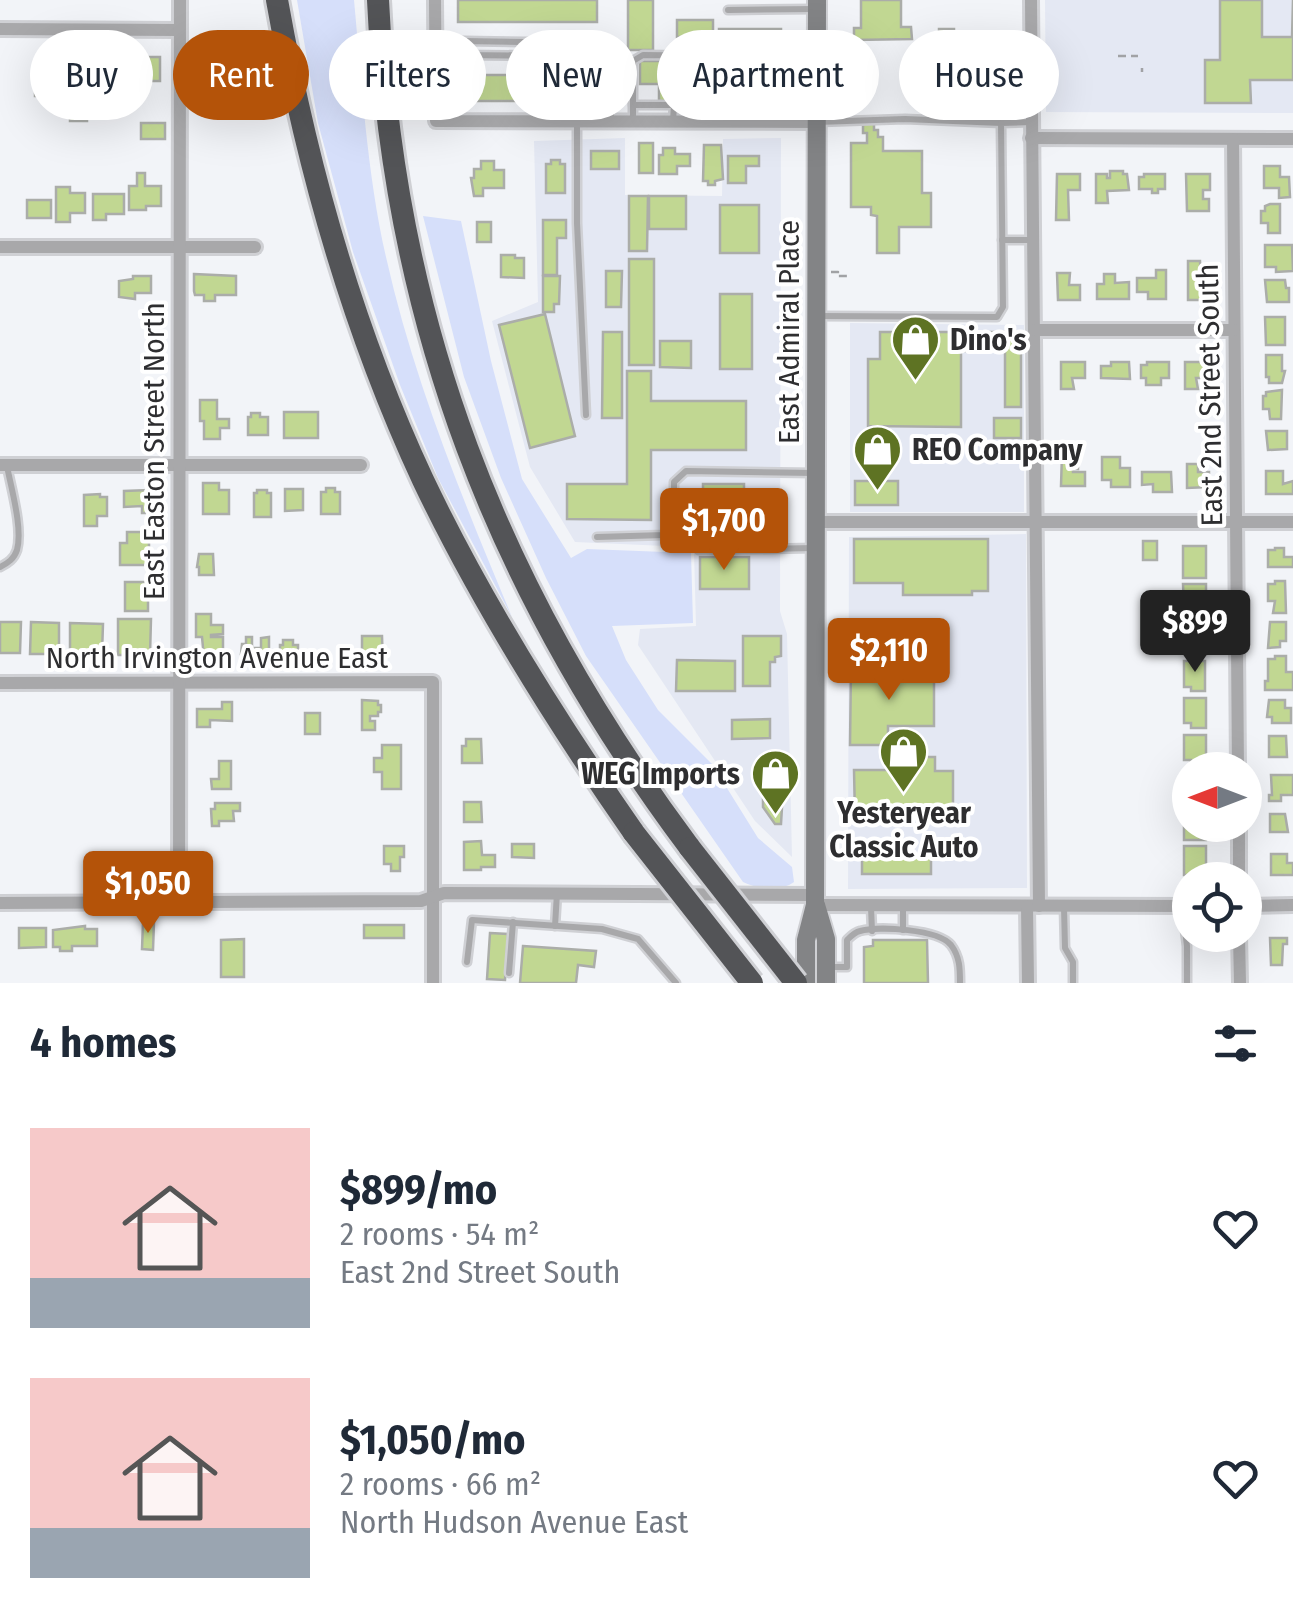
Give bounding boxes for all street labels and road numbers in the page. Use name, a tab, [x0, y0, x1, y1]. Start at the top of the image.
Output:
street label: East Admiral Place	[771, 220, 807, 444]
street label: East 2nd Street South	[1190, 263, 1230, 527]
street label: East Easton Street North	[136, 302, 172, 600]
street label: North Irvington Avenue East	[46, 640, 388, 676]

